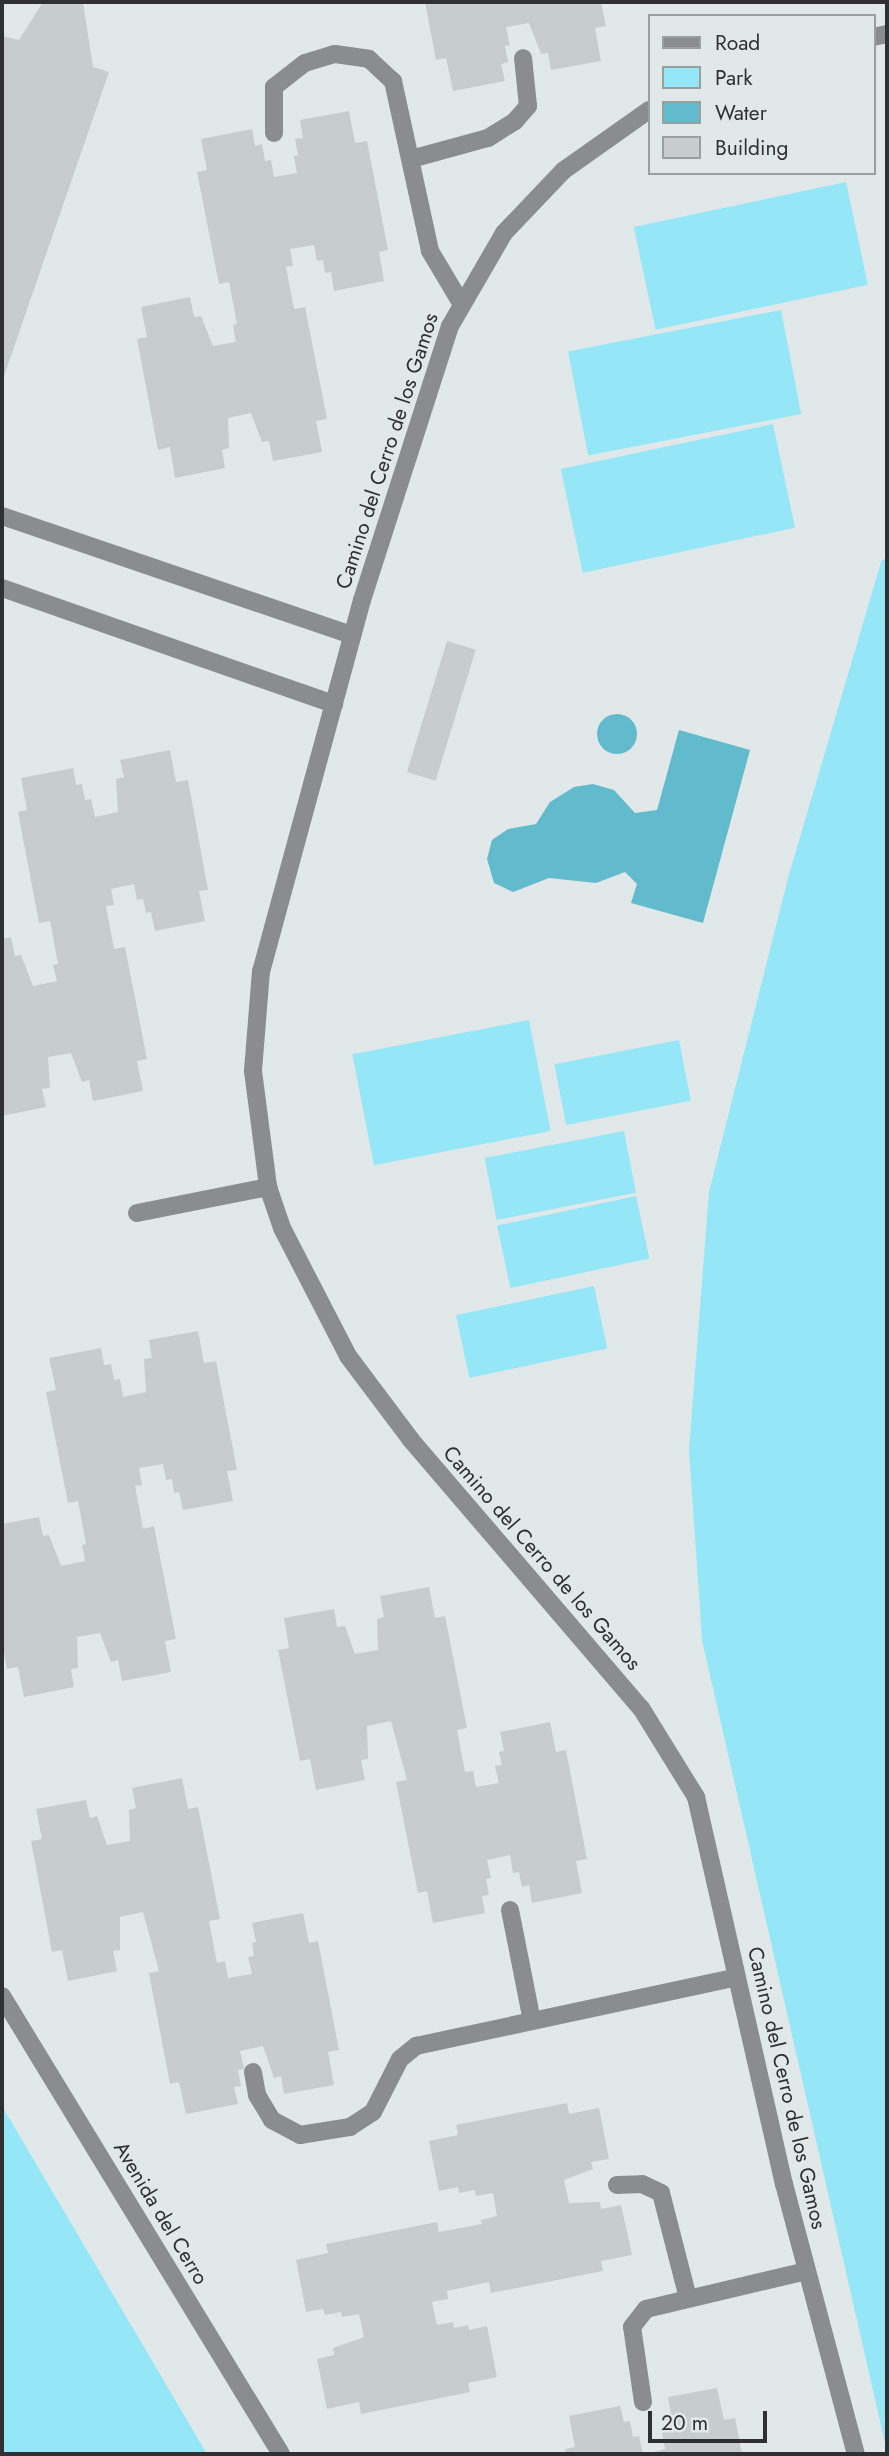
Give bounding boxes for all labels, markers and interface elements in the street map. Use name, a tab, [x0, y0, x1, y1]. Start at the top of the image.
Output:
legend	[648, 14, 875, 175]
text: Road	[715, 28, 760, 58]
text: Park	[715, 63, 752, 93]
text: Water	[715, 98, 767, 128]
text: Building	[715, 133, 788, 163]
street label: Camino del Cerro de los Gamos	[330, 310, 444, 592]
street label: Camino del Cerro de los Gamos	[438, 1441, 646, 1675]
street label: Camino del Cerro de los Gamos	[742, 1944, 832, 2232]
street label: Avenida del Cerro	[108, 2137, 214, 2289]
scale bar	[651, 2396, 770, 2440]
text: 20 m	[661, 2408, 708, 2438]

